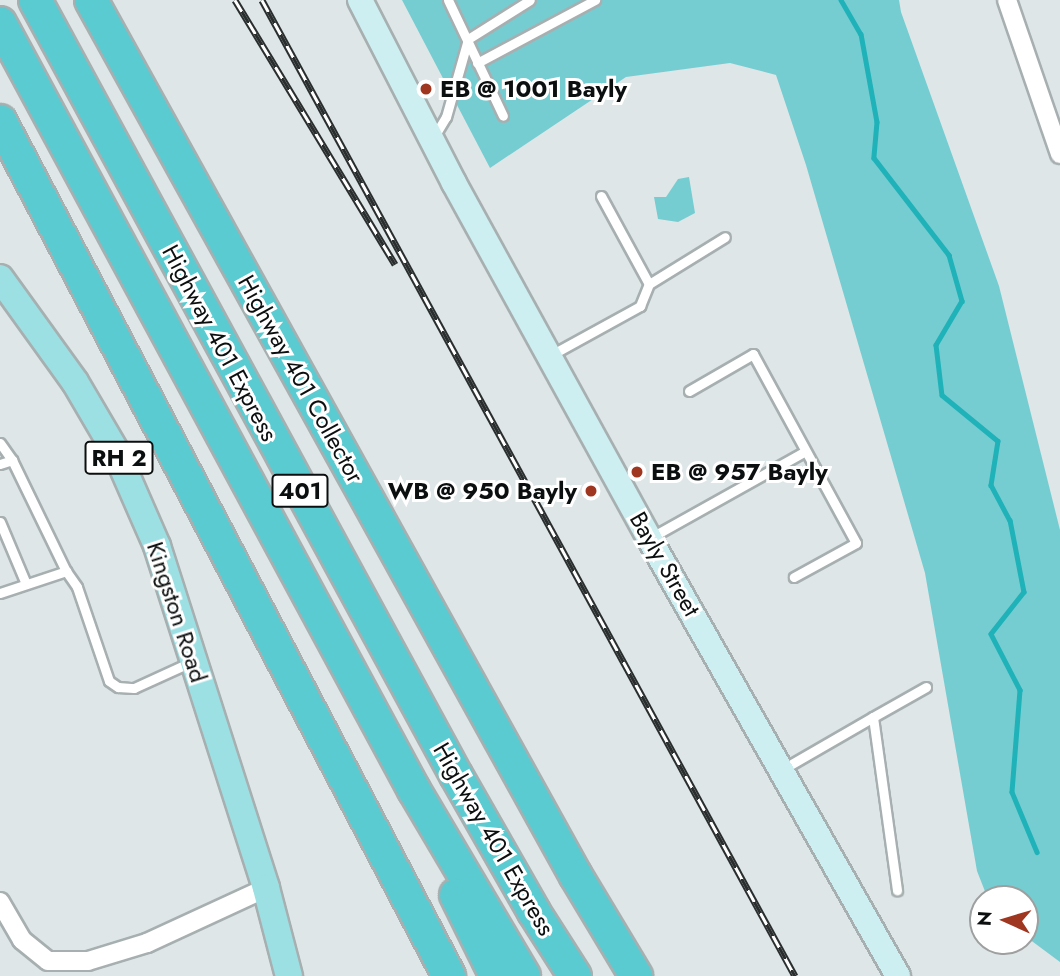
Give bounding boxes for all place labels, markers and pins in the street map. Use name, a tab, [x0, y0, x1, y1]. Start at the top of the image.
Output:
place label: EB @ 1001 Bayly	[440, 75, 627, 103]
marker: EB @ 1001 Bayly	[418, 81, 434, 97]
place label: EB @ 957 Bayly	[651, 458, 828, 486]
marker: EB @ 957 Bayly	[629, 464, 645, 480]
place label: WB @ 950 Bayly	[388, 477, 577, 505]
marker: WB @ 950 Bayly	[583, 483, 599, 499]

